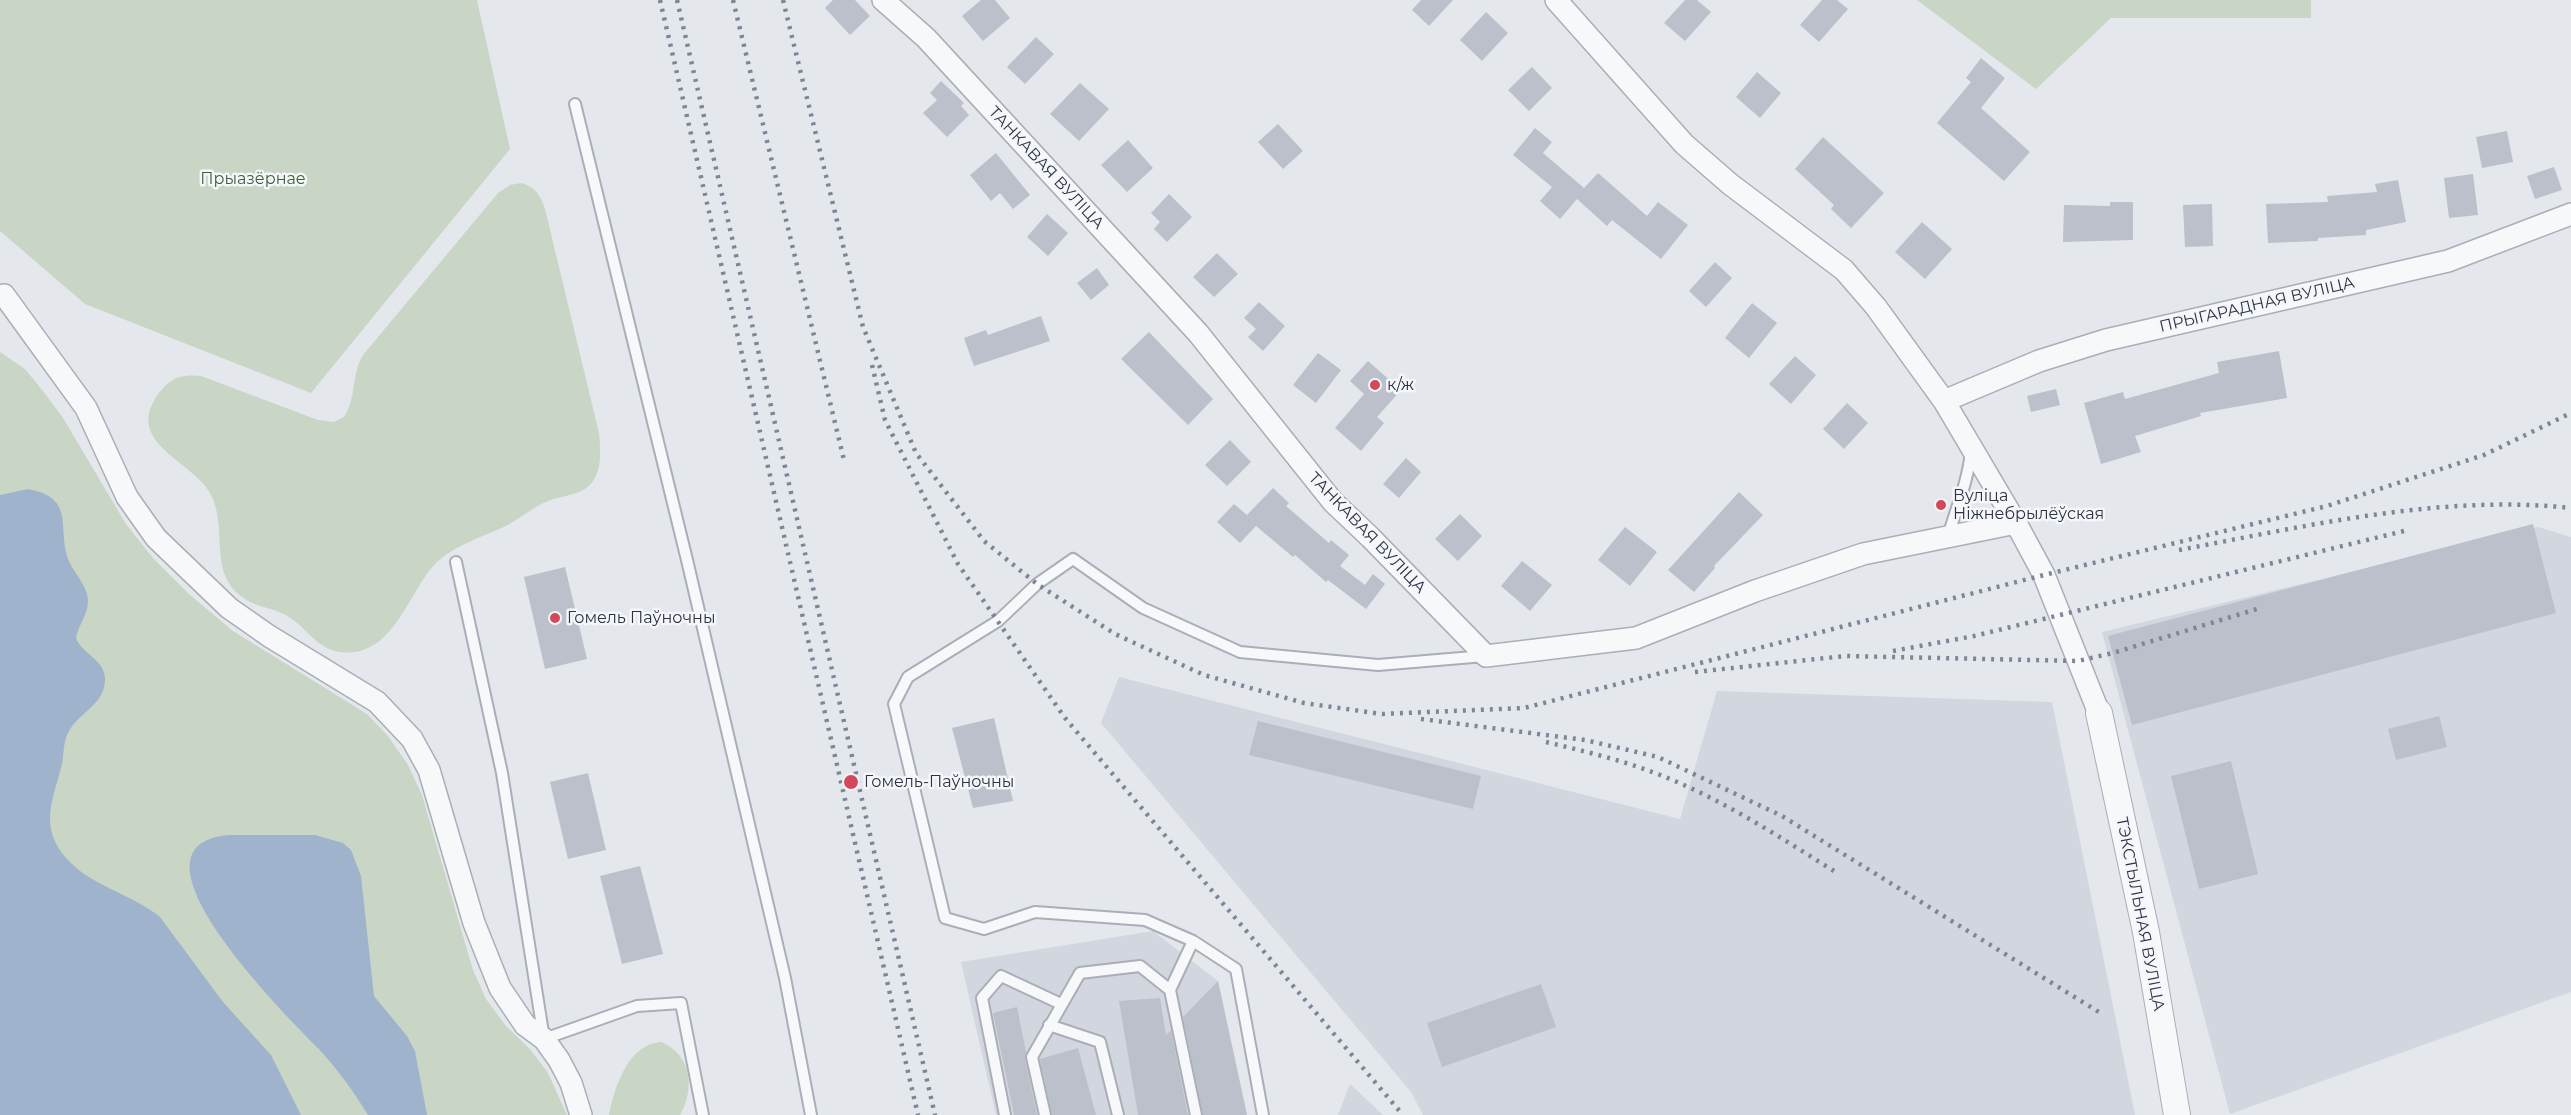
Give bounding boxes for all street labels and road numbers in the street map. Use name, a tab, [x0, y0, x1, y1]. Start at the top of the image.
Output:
street label: ТАНКАВАЯ ВУЛІЦА	[984, 103, 1108, 233]
street label: ПРЫГАРАДНАЯ ВУЛІЦА	[2158, 273, 2356, 337]
street label: ТАНКАВАЯ ВУЛІЦА	[1304, 469, 1430, 597]
street label: ТЭКСТЫЛЬНАЯ ВУЛІЦА	[2112, 815, 2168, 1013]

